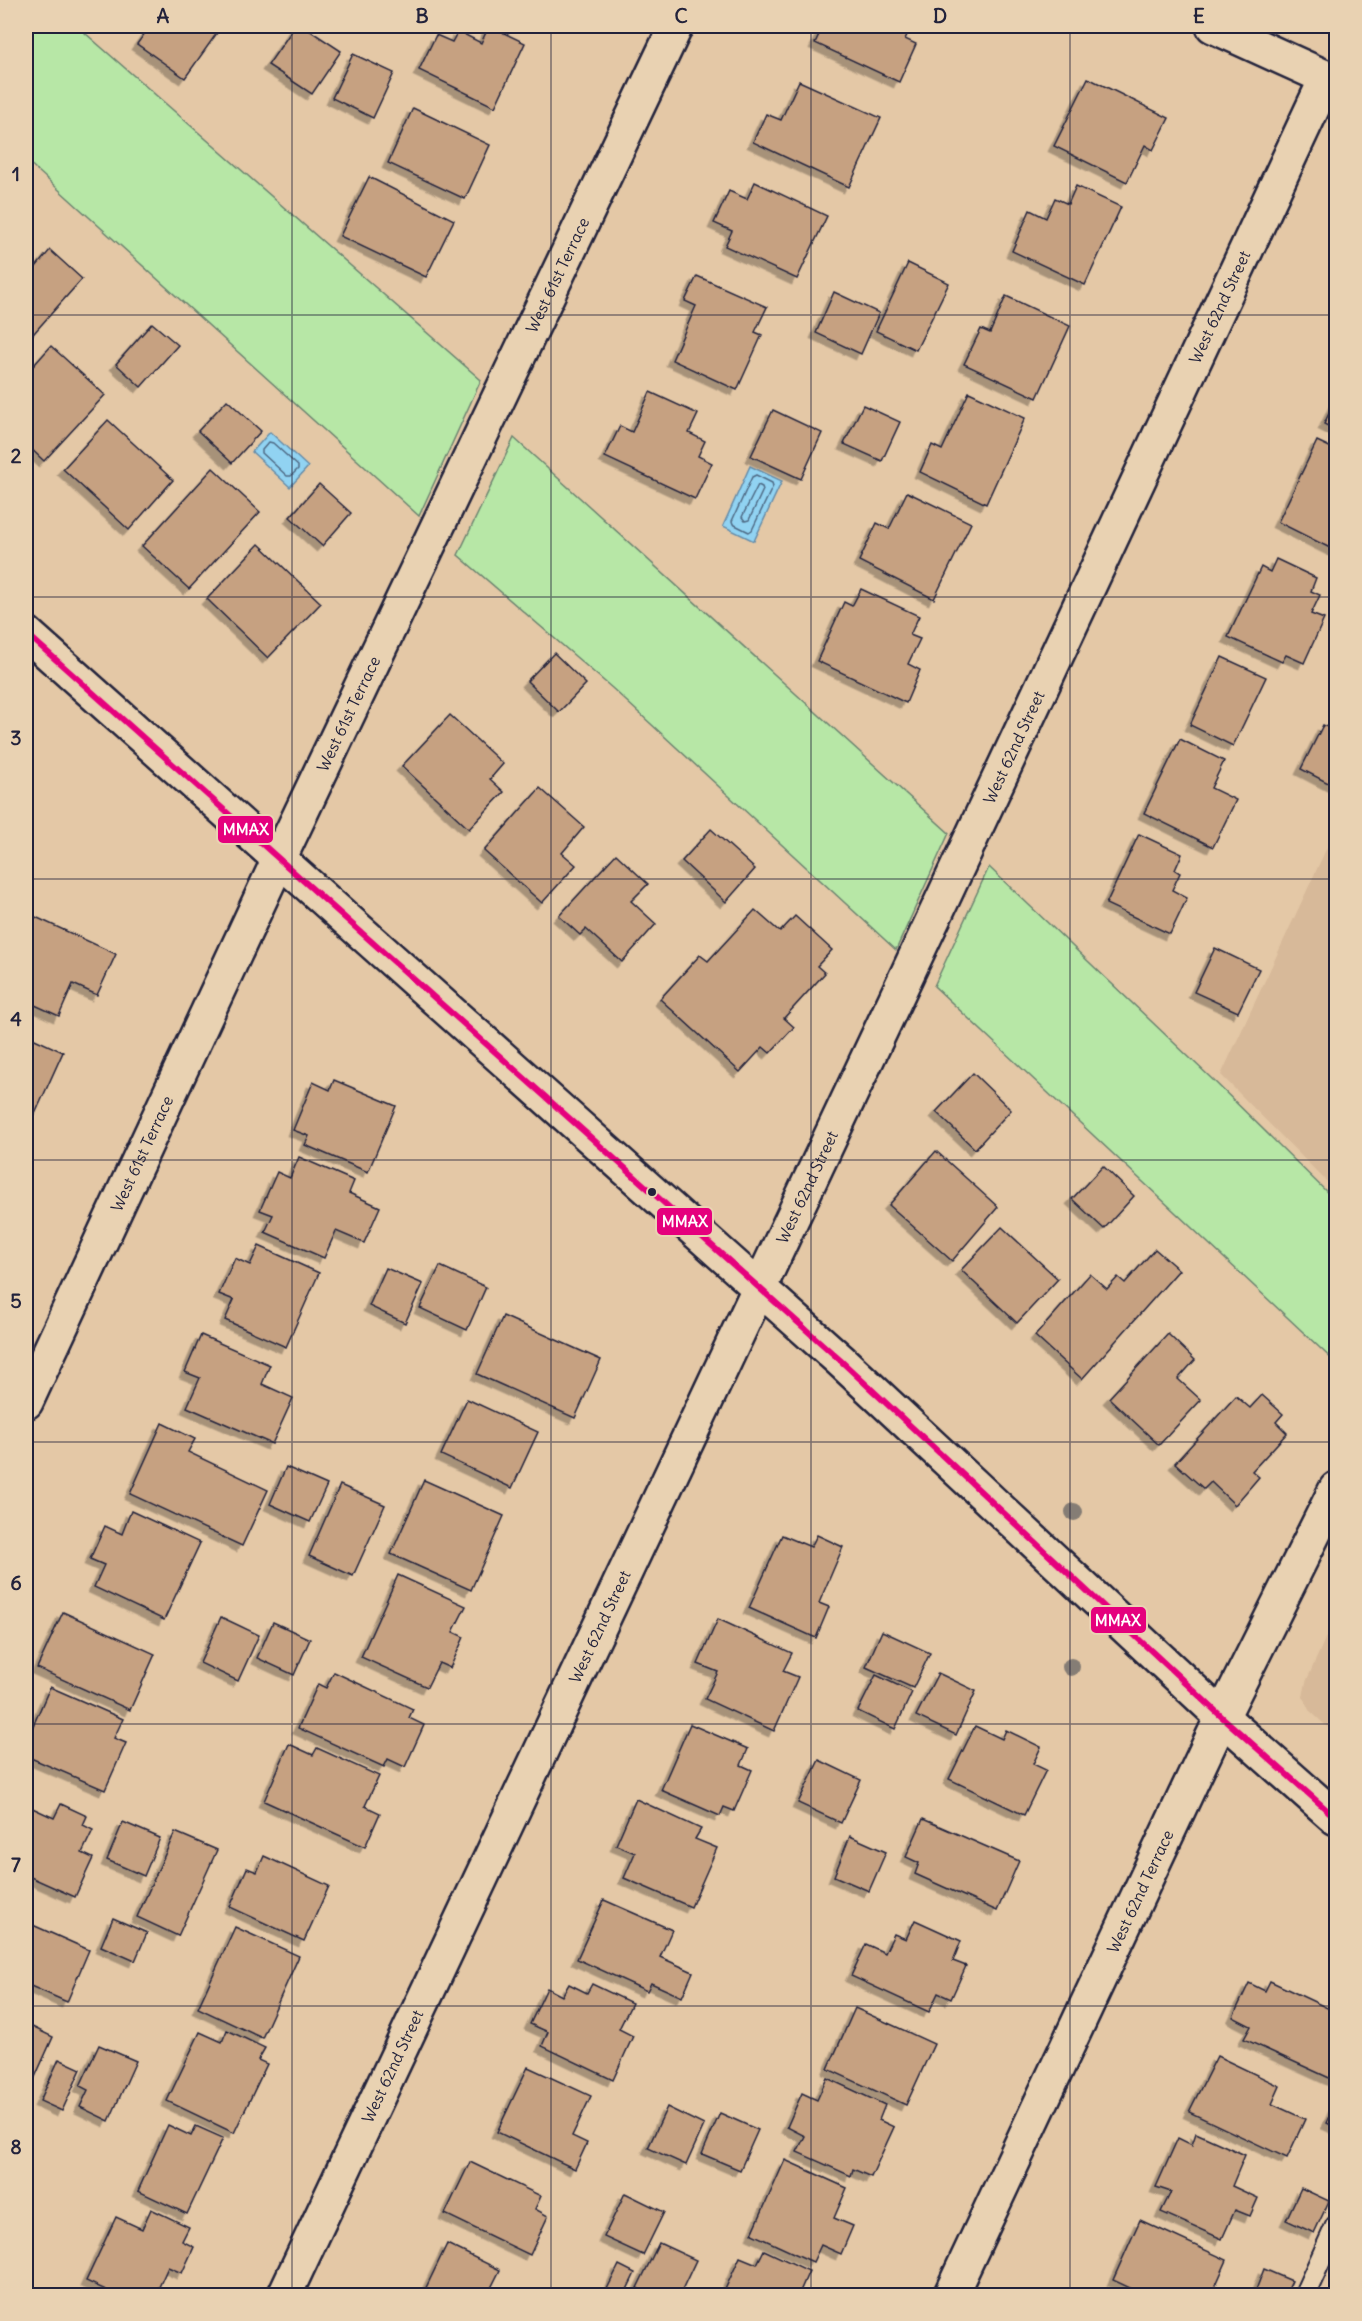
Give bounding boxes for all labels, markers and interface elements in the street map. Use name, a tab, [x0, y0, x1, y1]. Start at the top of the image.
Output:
text: A	[157, 3, 170, 28]
text: B	[415, 3, 429, 28]
text: C	[674, 3, 688, 28]
text: D	[933, 3, 947, 28]
text: E	[1193, 3, 1205, 28]
text: 1	[12, 161, 20, 186]
street label: West 61st Terrace	[521, 214, 593, 336]
street label: West 62nd Street	[1184, 247, 1255, 367]
text: 2	[11, 443, 22, 468]
street label: West 61st Terrace	[312, 653, 384, 775]
street label: West 62nd Street	[979, 687, 1049, 807]
text: 3	[10, 725, 22, 750]
line badge: MMAX	[217, 815, 274, 844]
text: MMAX	[223, 819, 270, 839]
text: 4	[10, 1006, 22, 1031]
street label: West 61st Terrace	[106, 1093, 177, 1215]
street label: West 62nd Street	[772, 1127, 842, 1247]
unlabelled marker	[646, 1186, 658, 1198]
line badge: MMAX	[656, 1207, 713, 1236]
text: MMAX	[662, 1211, 709, 1231]
text: 5	[10, 1288, 22, 1313]
street label: West 62nd Street	[564, 1567, 635, 1686]
text: 6	[10, 1570, 22, 1595]
line badge: MMAX	[1090, 1606, 1147, 1634]
text: MMAX	[1095, 1610, 1142, 1630]
street label: West 62nd Terrace	[1103, 1827, 1178, 1956]
text: 7	[11, 1852, 21, 1877]
street label: West 62nd Street	[357, 2006, 428, 2126]
text: 8	[10, 2134, 22, 2159]

